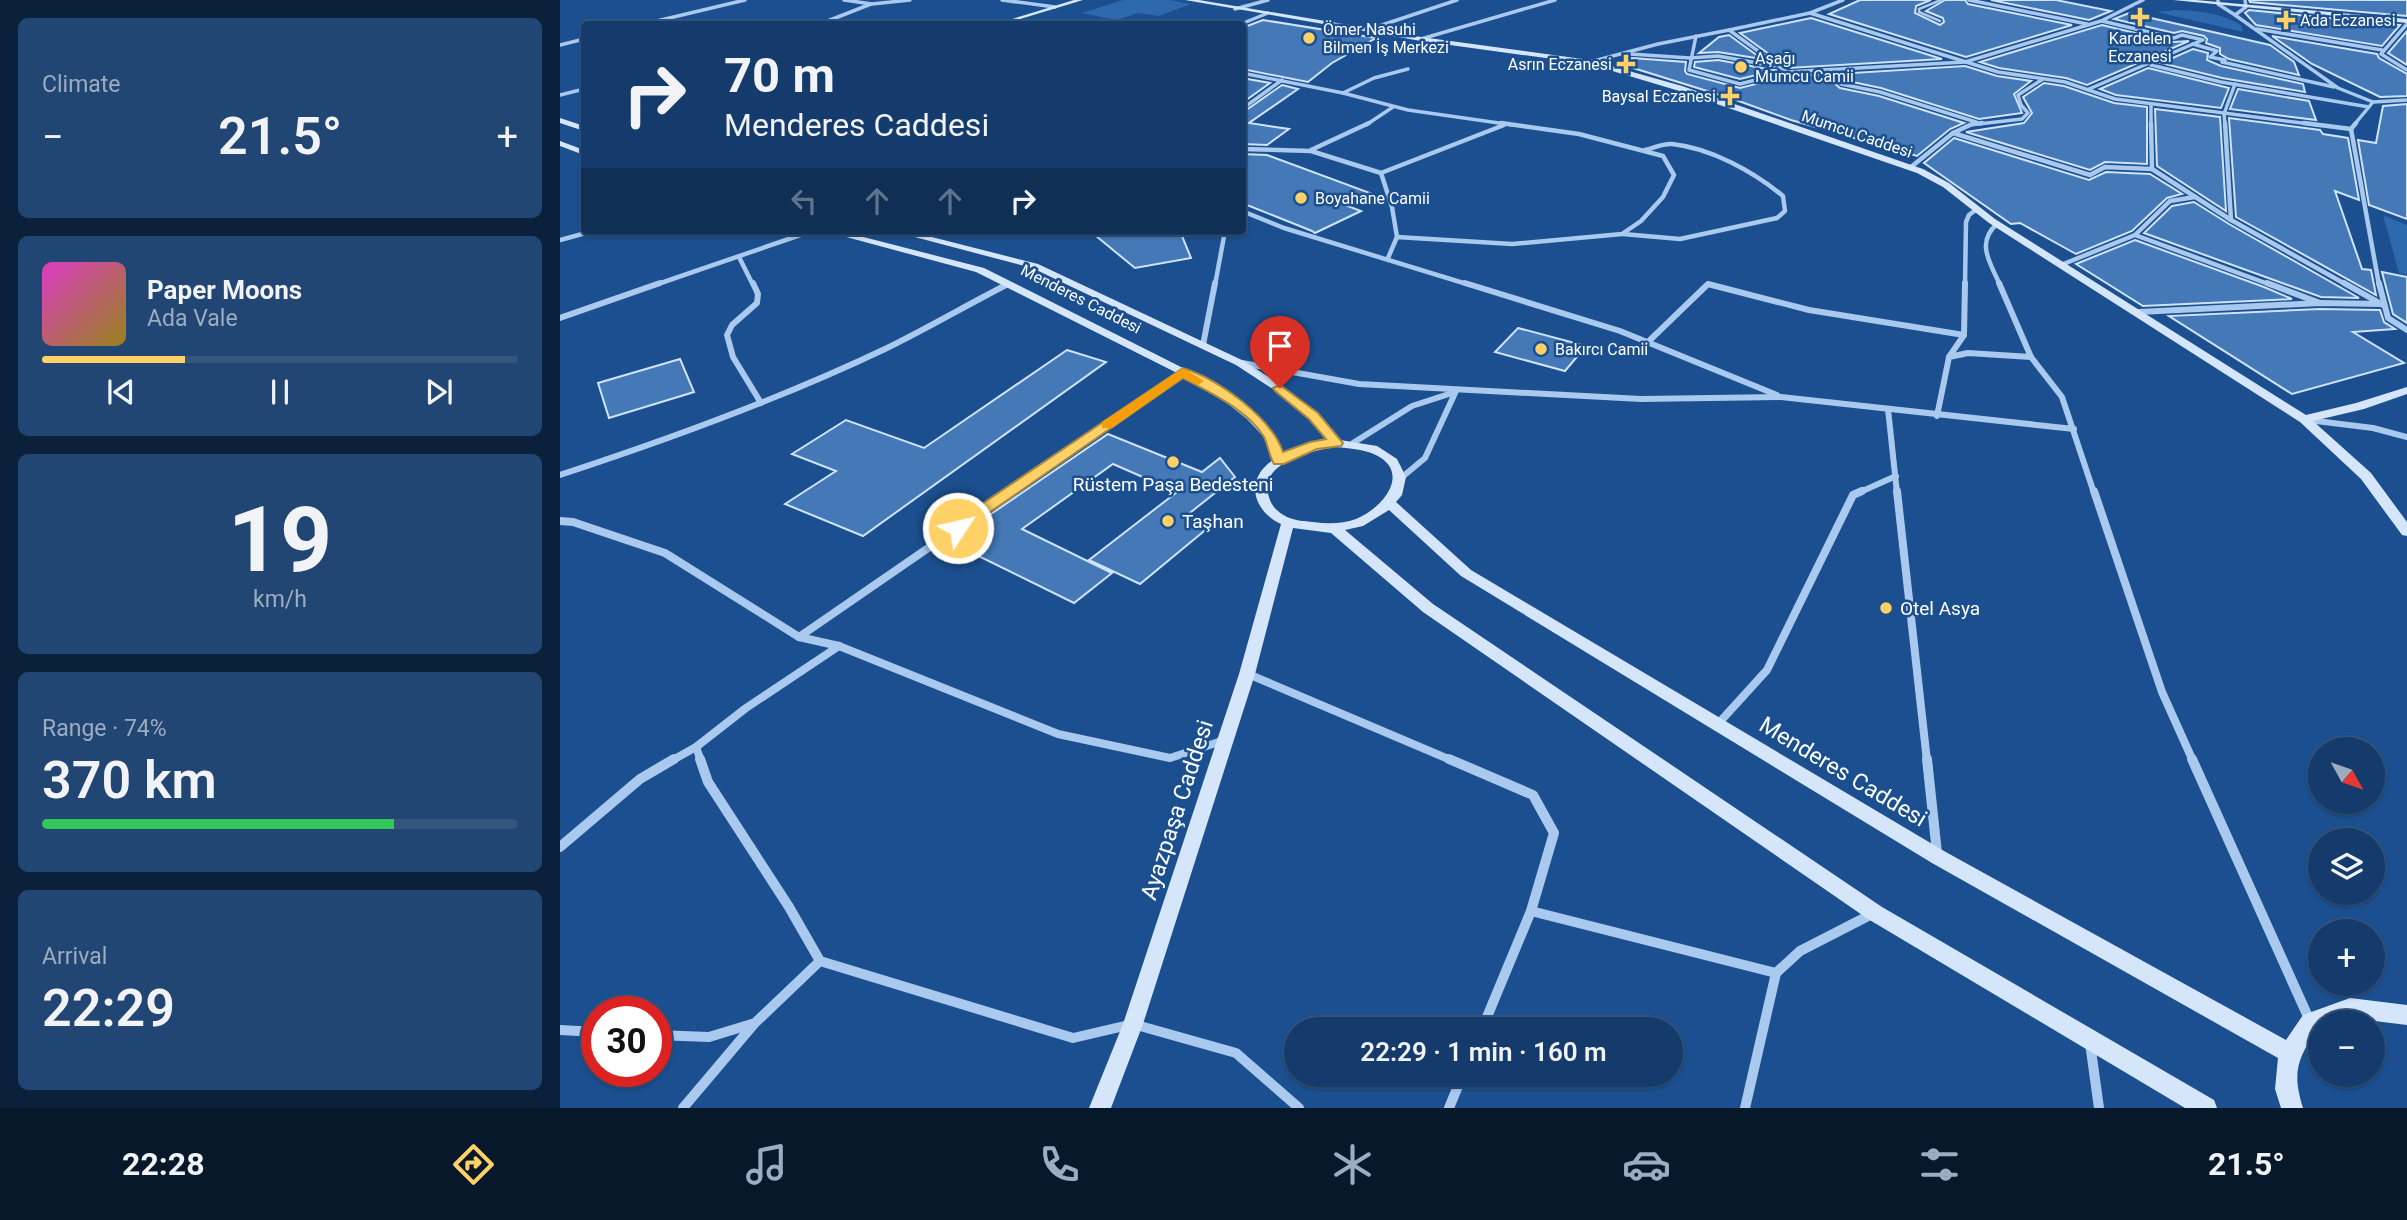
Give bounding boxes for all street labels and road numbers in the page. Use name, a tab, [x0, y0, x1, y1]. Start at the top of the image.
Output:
street label: Mumcu Caddesi	[1799, 106, 1915, 162]
street label: Menderes Caddesi	[1018, 260, 1144, 338]
street label: Menderes Caddesi	[1754, 711, 1932, 833]
street label: Ayazpaşa Caddesi	[1135, 717, 1219, 903]

